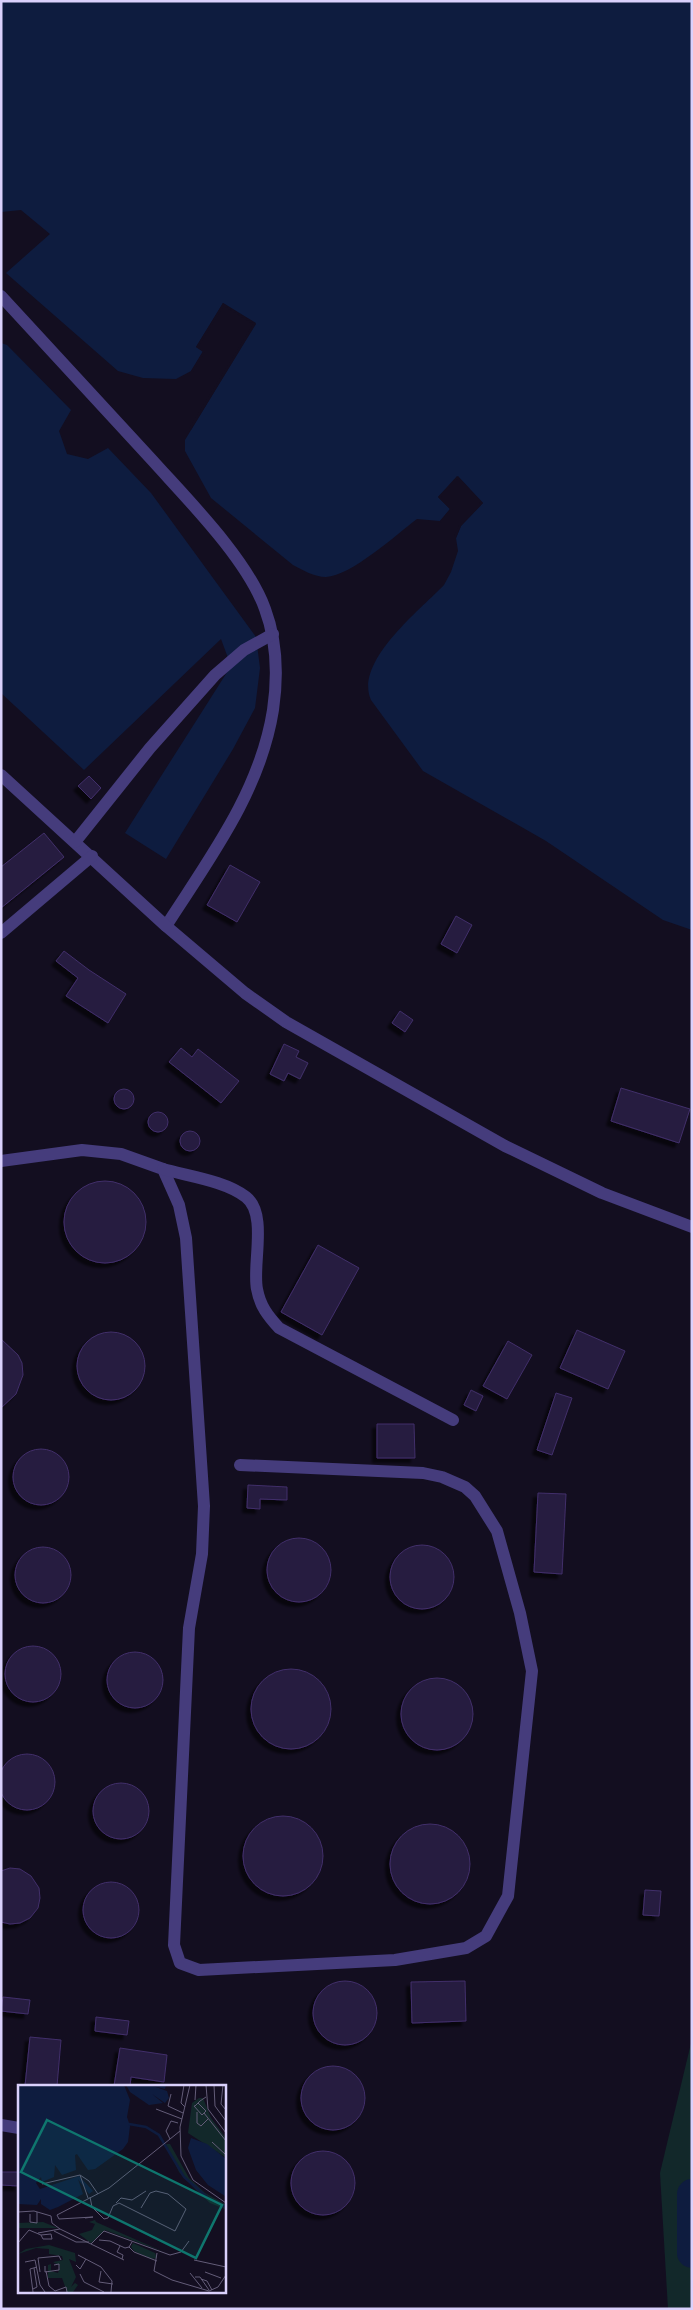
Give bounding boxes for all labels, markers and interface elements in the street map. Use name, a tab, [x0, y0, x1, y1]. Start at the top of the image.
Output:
inset map	[18, 2085, 225, 2292]

